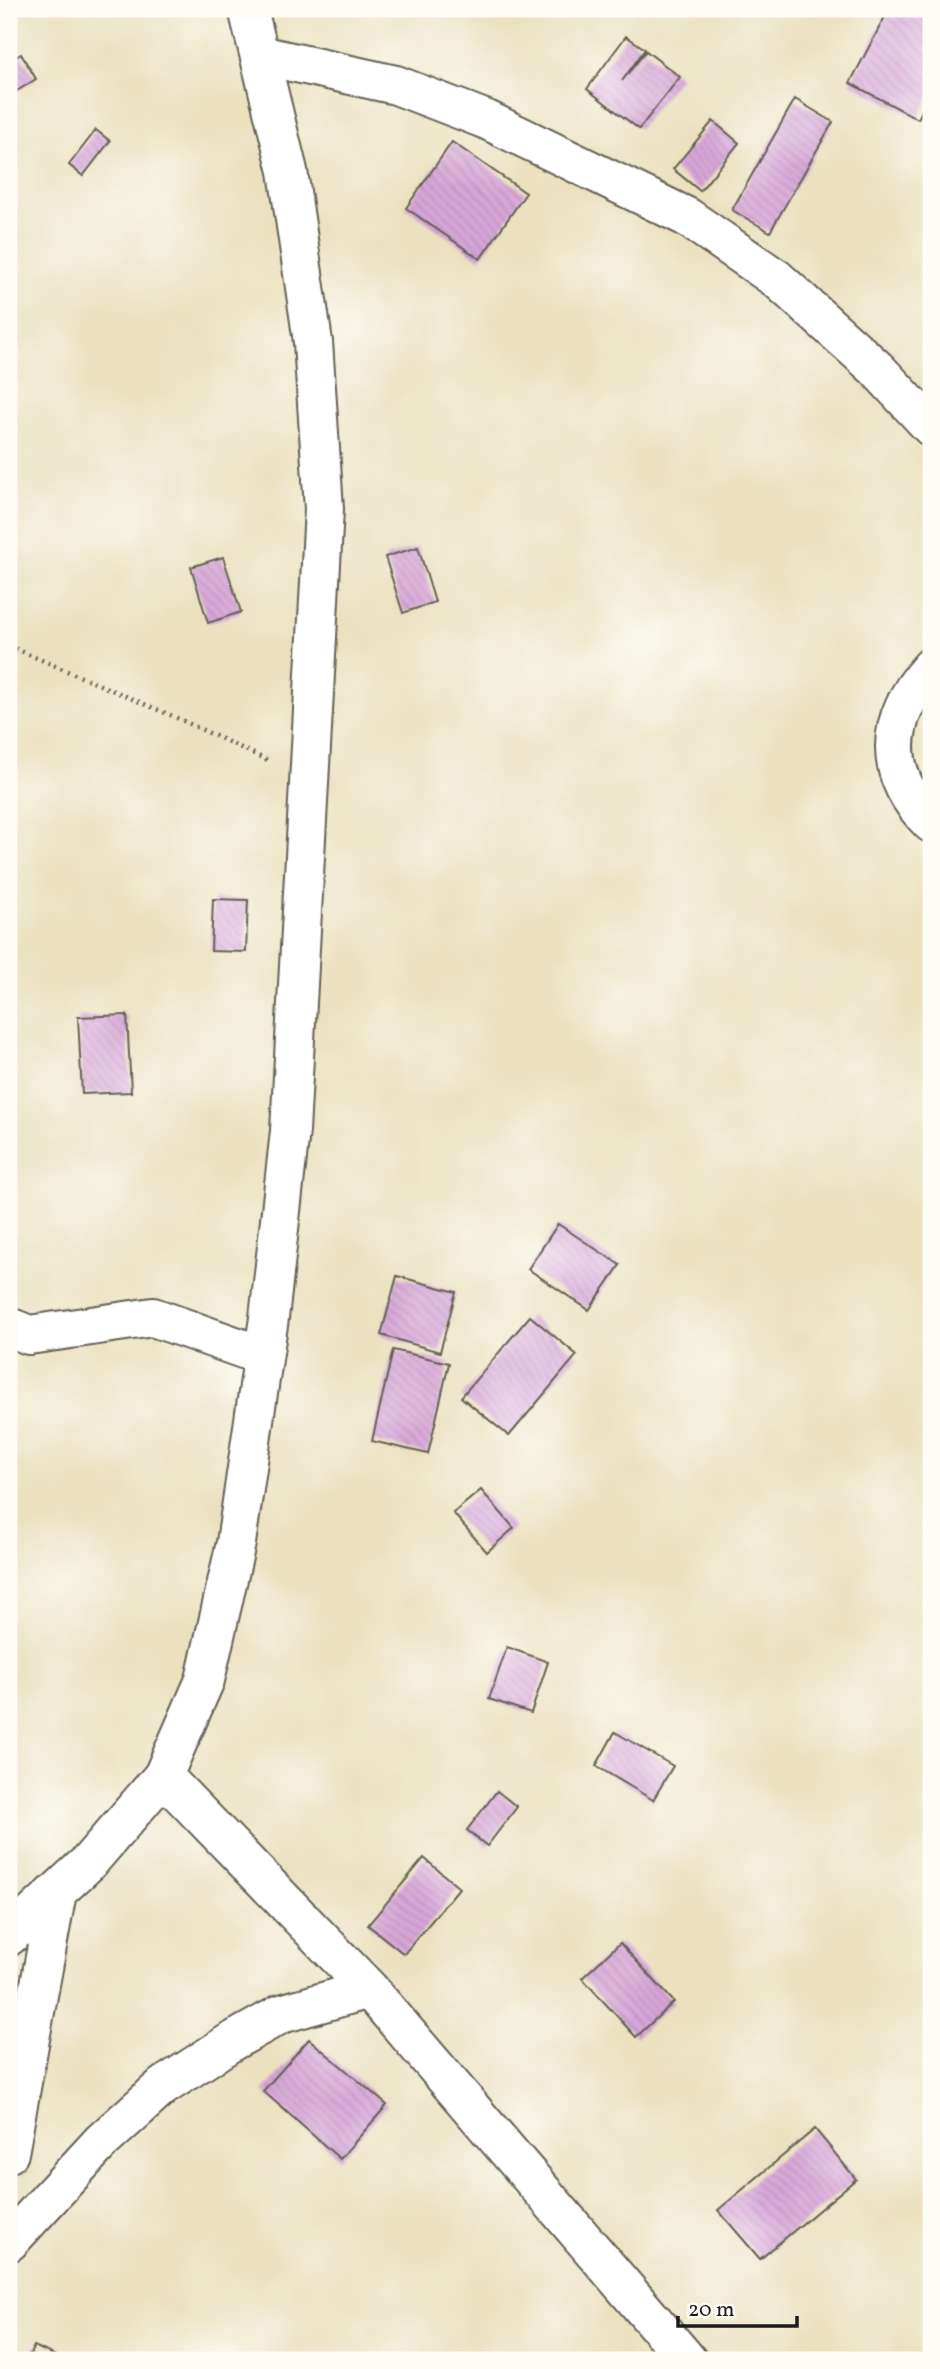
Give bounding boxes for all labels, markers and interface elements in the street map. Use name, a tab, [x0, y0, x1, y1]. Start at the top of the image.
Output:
scale bar	[678, 2285, 796, 2329]
text: 20 m	[688, 2296, 734, 2325]

